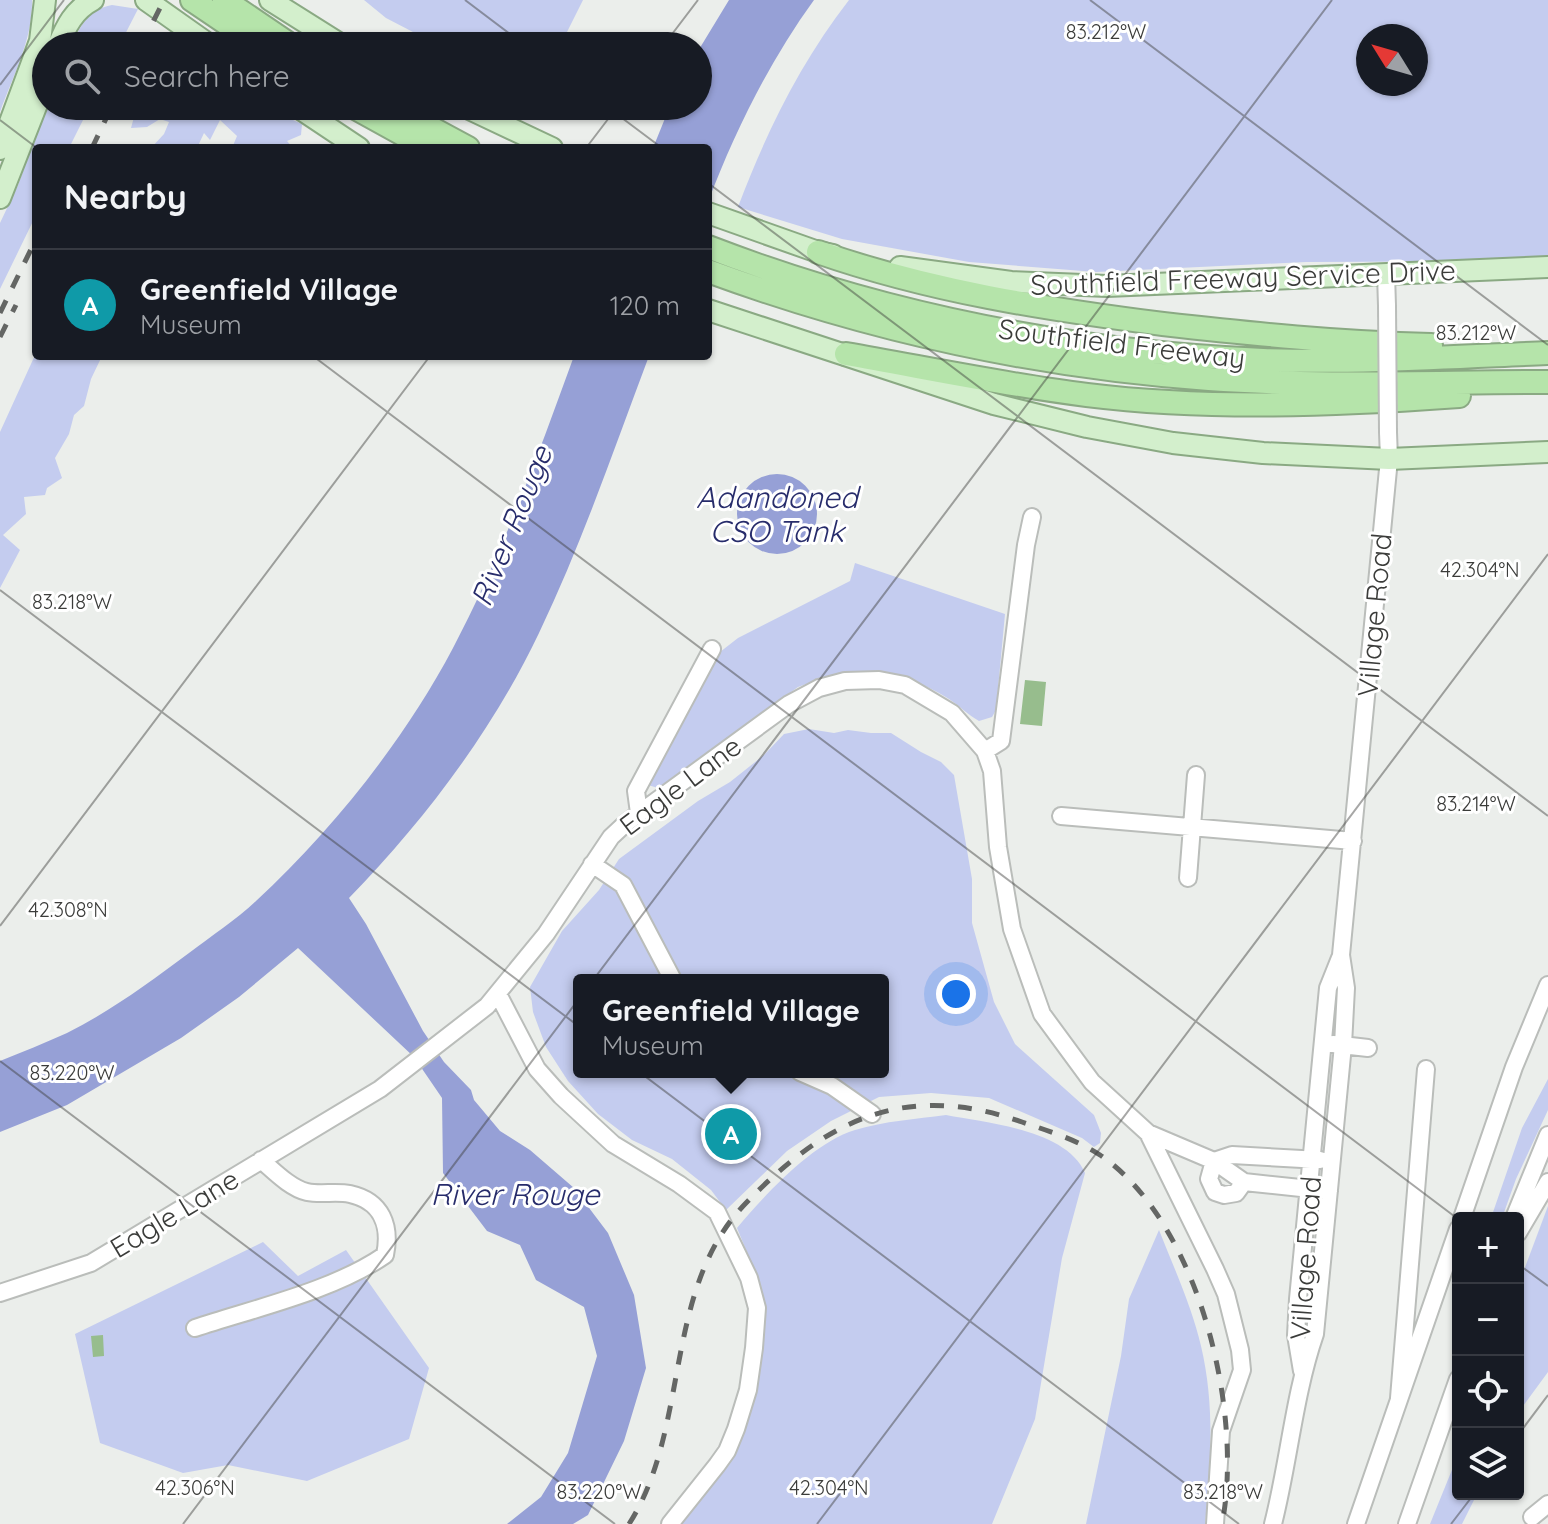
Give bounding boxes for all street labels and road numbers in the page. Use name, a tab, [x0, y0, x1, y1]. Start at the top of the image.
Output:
street label: Southfield Freeway Service Drive	[1030, 252, 1456, 302]
street label: Southfield Freeway	[997, 311, 1247, 375]
street label: Village Road	[1349, 532, 1399, 698]
street label: Eagle Lane	[612, 728, 748, 842]
street label: Eagle Lane	[103, 1161, 245, 1265]
street label: Village Road	[1282, 1175, 1328, 1341]

